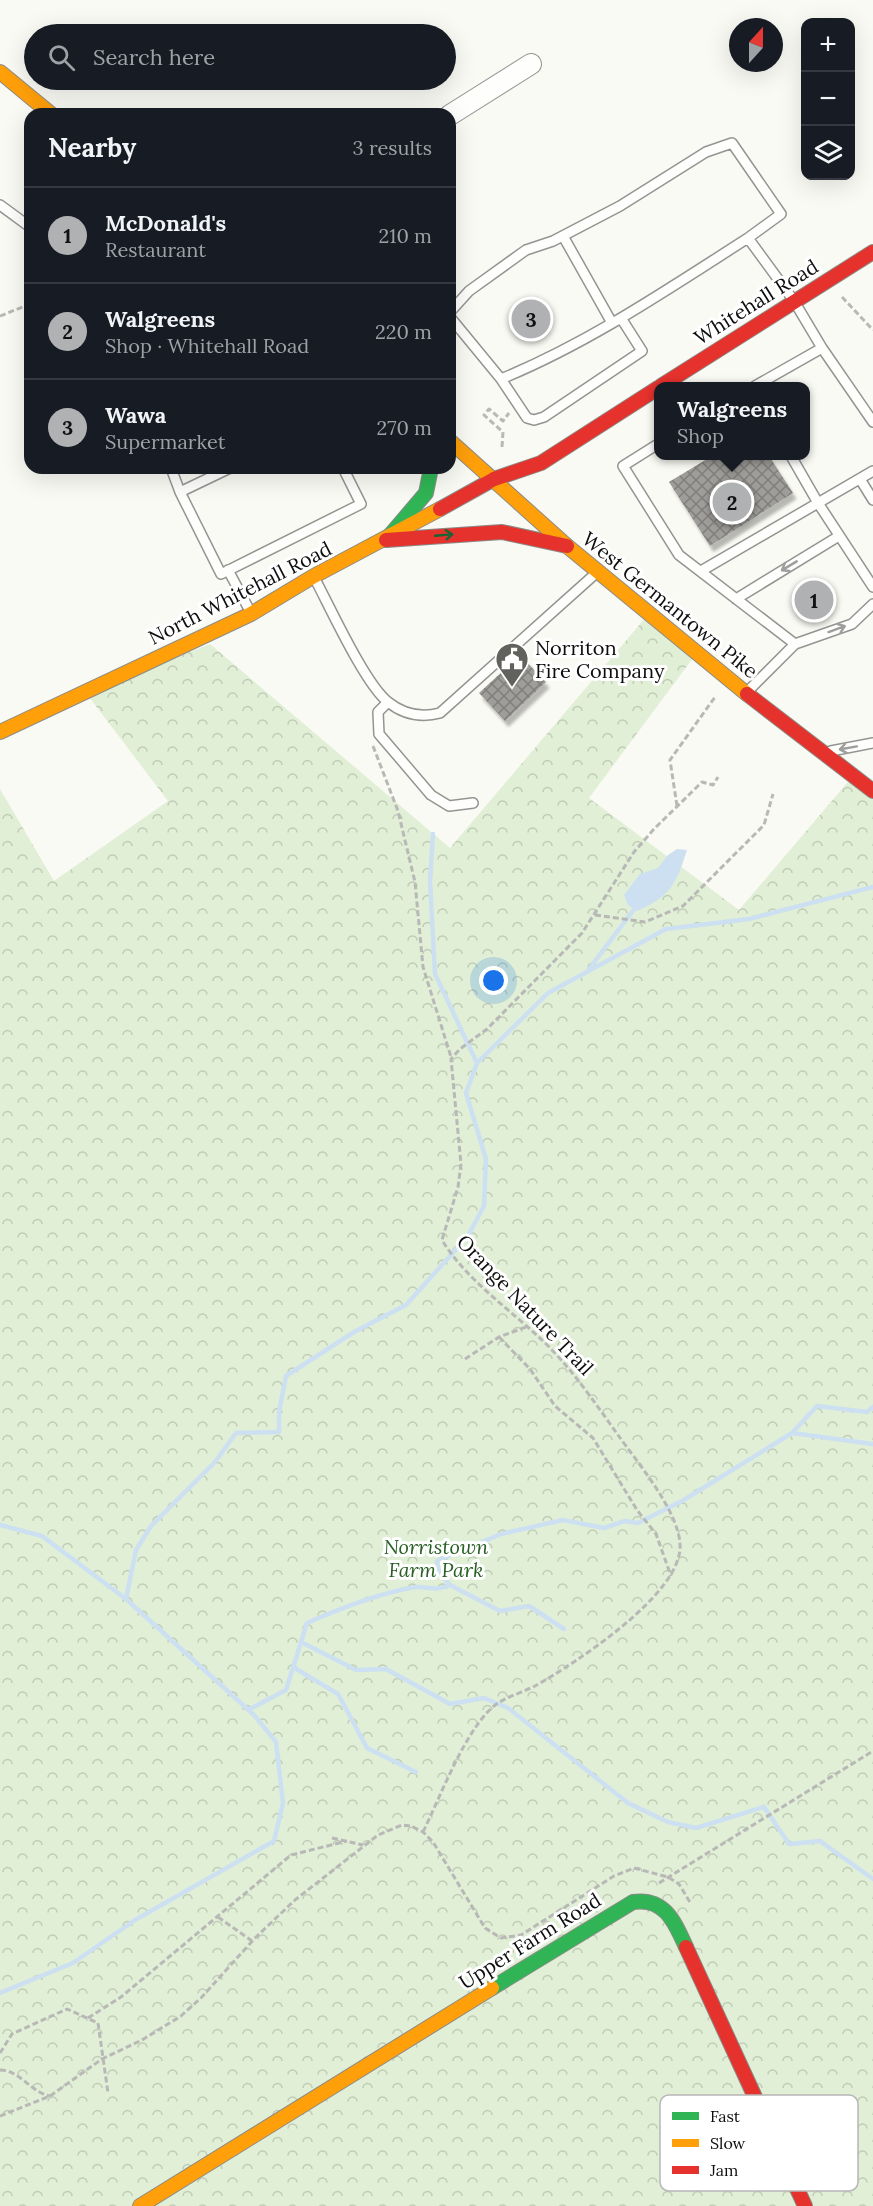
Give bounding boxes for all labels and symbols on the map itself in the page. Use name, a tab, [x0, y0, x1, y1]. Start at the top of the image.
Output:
north arrow	[729, 18, 783, 72]
street label: Whitehall Road	[689, 253, 822, 350]
pin: 3	[512, 296, 550, 342]
pin: 2	[712, 480, 752, 524]
street label: West Germantown Pike	[577, 526, 763, 683]
one-way arrow	[433, 529, 453, 540]
street label: North Whitehall Road	[144, 536, 336, 650]
one-way arrow	[781, 561, 798, 573]
pin: 1	[794, 578, 834, 622]
one-way arrow	[827, 623, 846, 634]
place label: Norriton Fire Company	[535, 635, 665, 683]
public building icon: Norriton Fire Company	[494, 641, 530, 688]
one-way arrow	[838, 743, 858, 754]
your location	[479, 966, 508, 995]
street label: Orange Nature Trail	[452, 1229, 599, 1380]
park label: Norristown Farm Park	[384, 1534, 489, 1582]
street label: Upper Farm Road	[454, 1887, 605, 1994]
legend	[660, 2095, 858, 2191]
text: Fast	[710, 2106, 741, 2126]
text: Slow	[710, 2133, 746, 2153]
text: Jam	[709, 2160, 738, 2180]

